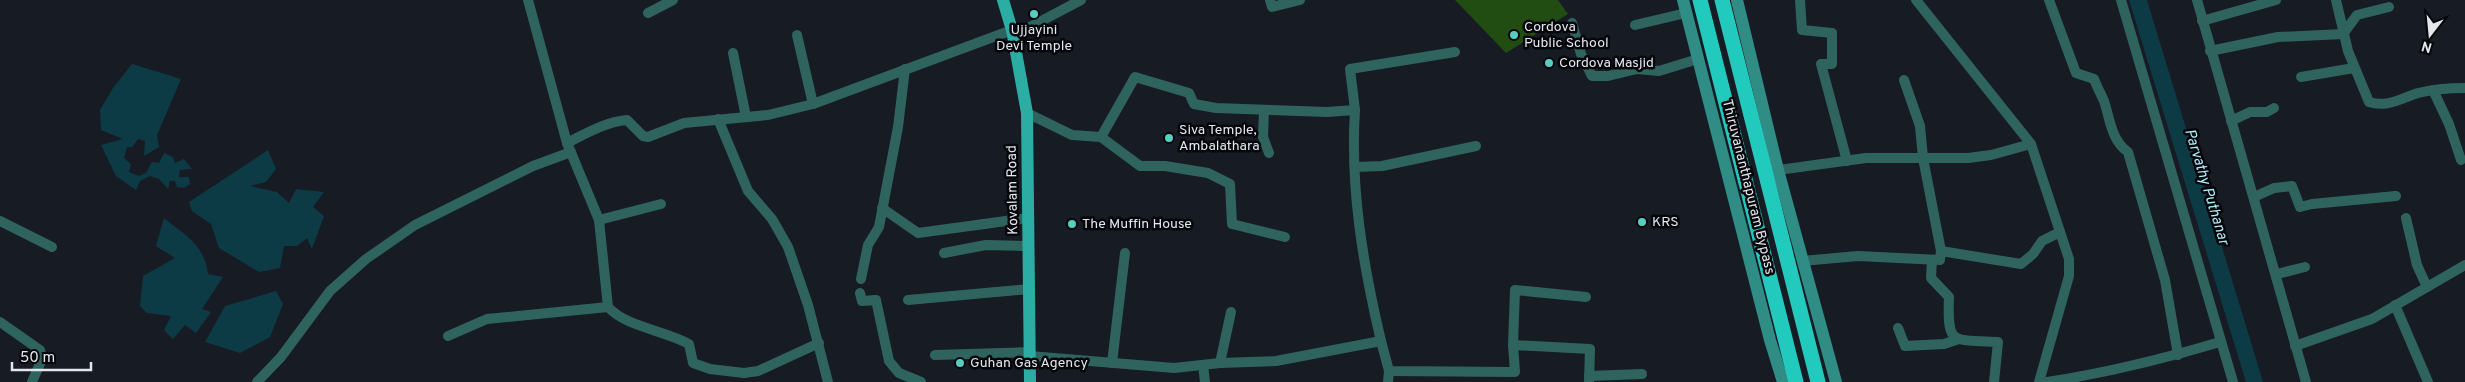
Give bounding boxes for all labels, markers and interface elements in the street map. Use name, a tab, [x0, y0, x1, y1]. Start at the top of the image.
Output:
marker: Ujjayini Devi Temple	[1028, 8, 1040, 20]
north arrow	[2405, 10, 2455, 60]
place label: Cordova Public School	[1524, 19, 1609, 52]
place label: Ujjayini Devi Temple	[996, 22, 1072, 55]
marker: Cordova Public School	[1508, 29, 1520, 41]
text: N	[2420, 36, 2434, 56]
place label: Cordova Masjid	[1559, 55, 1654, 72]
marker: Cordova Masjid	[1543, 57, 1555, 69]
street label: Thiruvananthapuram Bypass	[1718, 98, 1778, 276]
place label: Siva Temple, Ambalathara	[1179, 122, 1260, 155]
water label: Parvathy Puthanar	[2179, 127, 2233, 249]
marker: Siva Temple, Ambalathara	[1163, 132, 1175, 144]
street label: Kovalam Road	[1004, 145, 1022, 235]
place label: KRS	[1652, 214, 1679, 231]
place label: The Muffin House	[1082, 216, 1192, 233]
marker: KRS	[1636, 216, 1648, 228]
marker: The Muffin House	[1066, 218, 1078, 230]
scale bar	[12, 340, 91, 372]
text: 50 m	[20, 349, 55, 368]
place label: Guhan Gas Agency	[970, 355, 1088, 372]
marker: Guhan Gas Agency	[954, 357, 966, 369]

